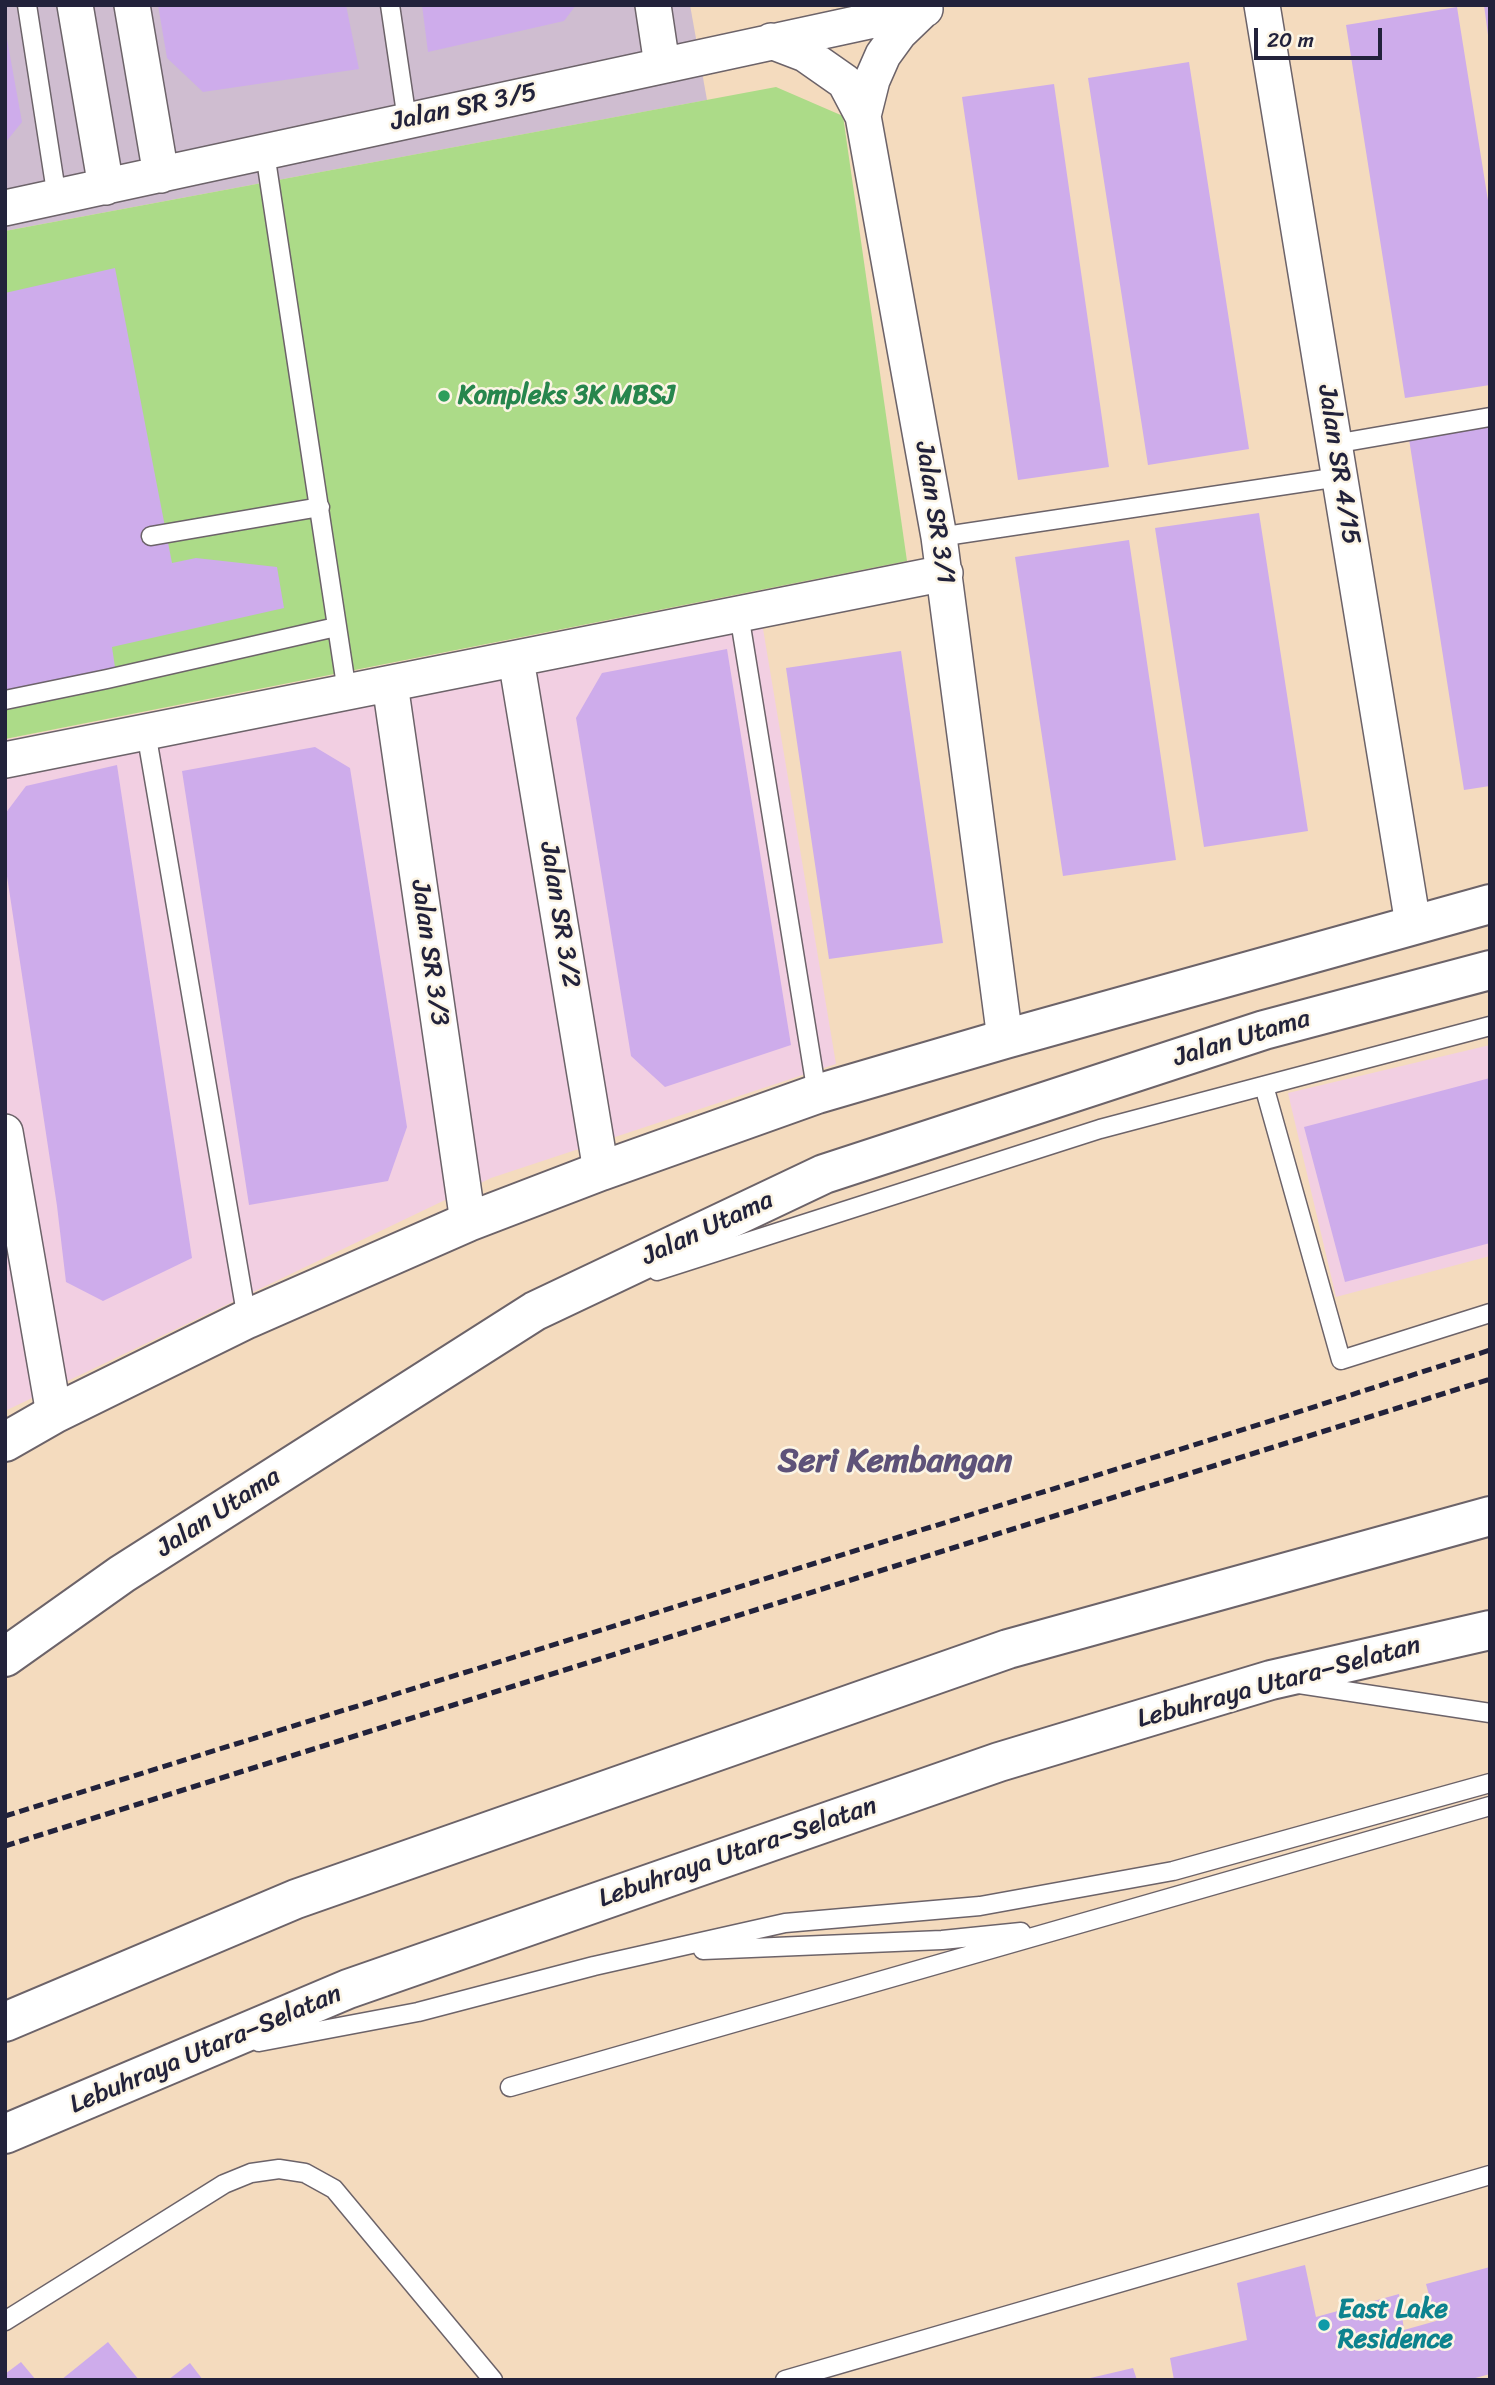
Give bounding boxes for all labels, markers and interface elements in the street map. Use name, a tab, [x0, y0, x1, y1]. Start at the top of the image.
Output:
scale bar	[1257, 14, 1385, 58]
text: 20 m	[1267, 21, 1314, 59]
street label: Jalan SR 3/5	[388, 77, 540, 139]
place label: Kompleks 3K MBSJ	[458, 380, 675, 412]
street label: Jalan SR 4/15	[1310, 383, 1366, 547]
marker: Kompleks 3K MBSJ	[436, 388, 452, 404]
street label: Jalan SR 3/1	[907, 440, 961, 586]
street label: Jalan SR 3/2	[532, 840, 586, 990]
street label: Jalan SR 3/3	[403, 878, 455, 1028]
street label: Jalan Utama	[1170, 1003, 1314, 1075]
street label: Jalan Utama	[637, 1185, 779, 1273]
district label: Seri Kembangan	[778, 1443, 1012, 1483]
street label: Jalan Utama	[151, 1461, 287, 1565]
street label: Lebuhraya Utara–Selatan	[1134, 1630, 1424, 1736]
street label: Lebuhraya Utara–Selatan	[595, 1791, 881, 1915]
street label: Lebuhraya Utara–Selatan	[65, 1979, 347, 2121]
place label: East Lake Residence	[1338, 2294, 1453, 2356]
marker: East Lake Residence	[1316, 2317, 1332, 2333]

